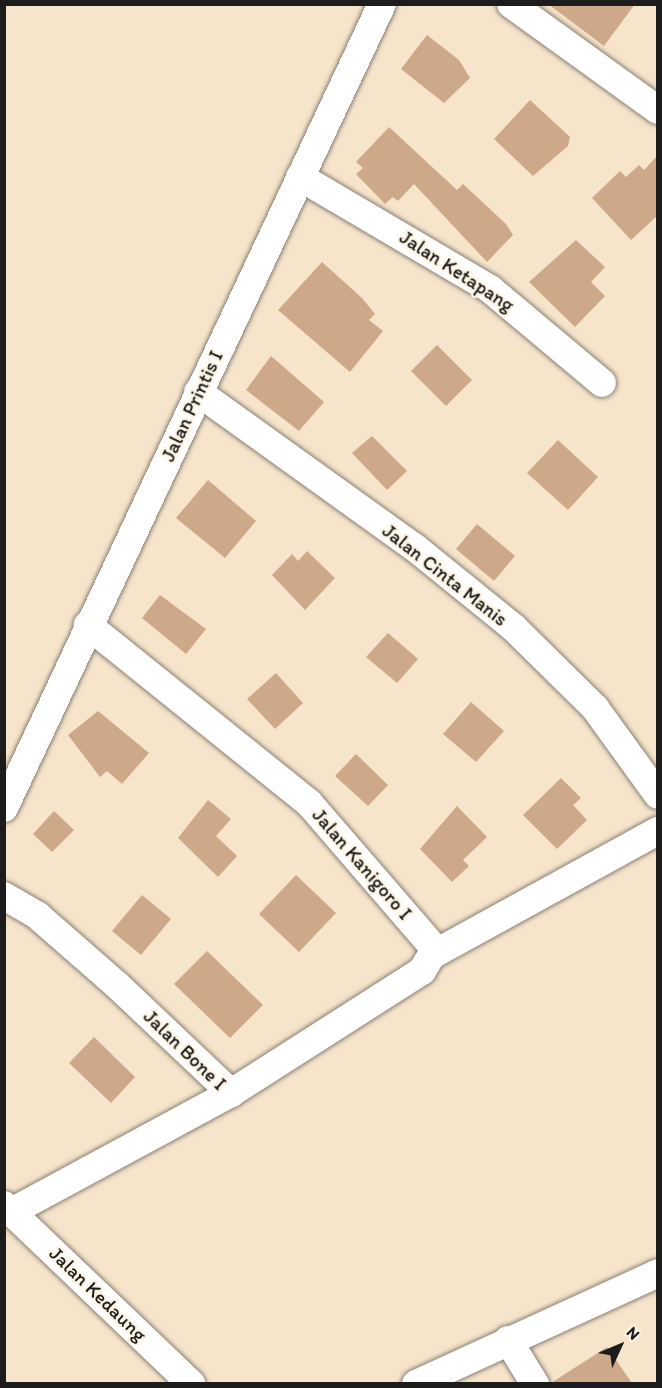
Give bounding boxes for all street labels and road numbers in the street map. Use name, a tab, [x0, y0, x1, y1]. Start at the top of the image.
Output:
street label: Jalan Ketapang	[395, 225, 519, 317]
street label: Jalan Printis I	[156, 347, 228, 465]
street label: Jalan Cinta Manis	[377, 518, 513, 632]
street label: Jalan Kanigoro I	[307, 803, 417, 925]
street label: Jalan Bone I	[138, 1004, 232, 1096]
street label: Jalan Kedaung	[45, 1242, 151, 1346]

